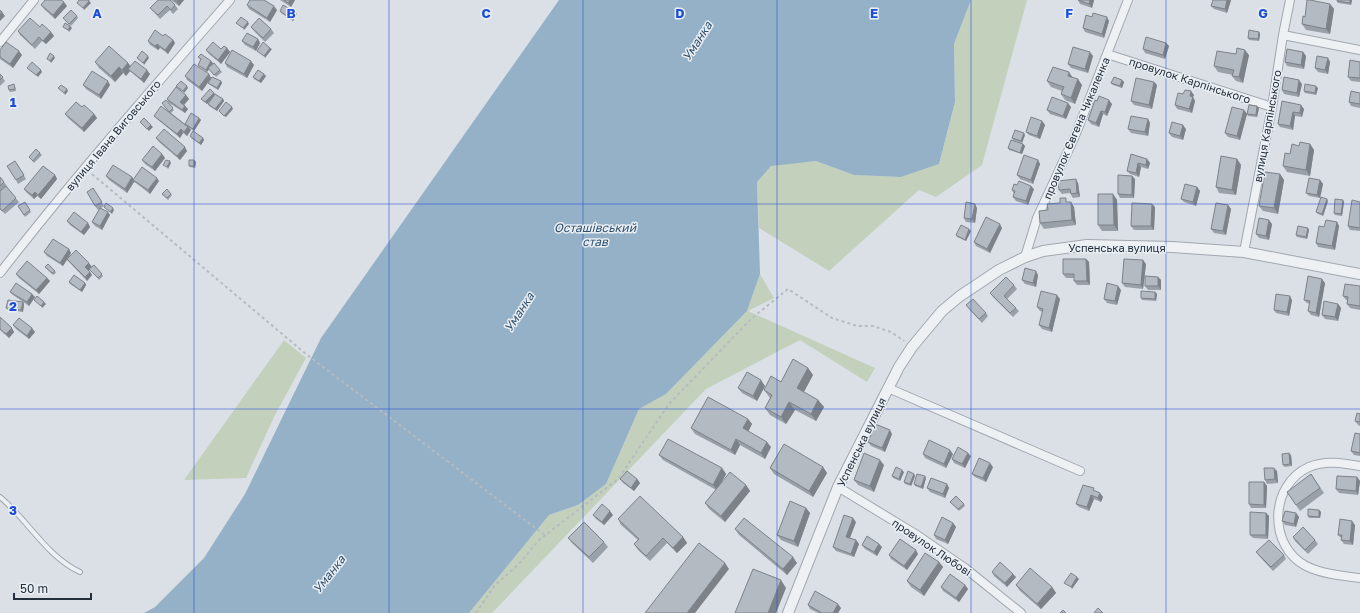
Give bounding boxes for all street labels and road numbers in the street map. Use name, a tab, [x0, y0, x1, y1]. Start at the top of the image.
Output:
street label: провулок Карпінського	[1128, 54, 1253, 106]
street label: провулок Євгена Чикаленка	[1040, 55, 1112, 201]
street label: вулиця Карпінського	[1251, 68, 1283, 183]
street label: вулиця Івана Виговського	[63, 77, 163, 193]
street label: Успенська вулиця	[1068, 241, 1166, 254]
street label: Успенська вулиця	[834, 395, 888, 489]
street label: провулок Любові	[890, 516, 974, 578]

